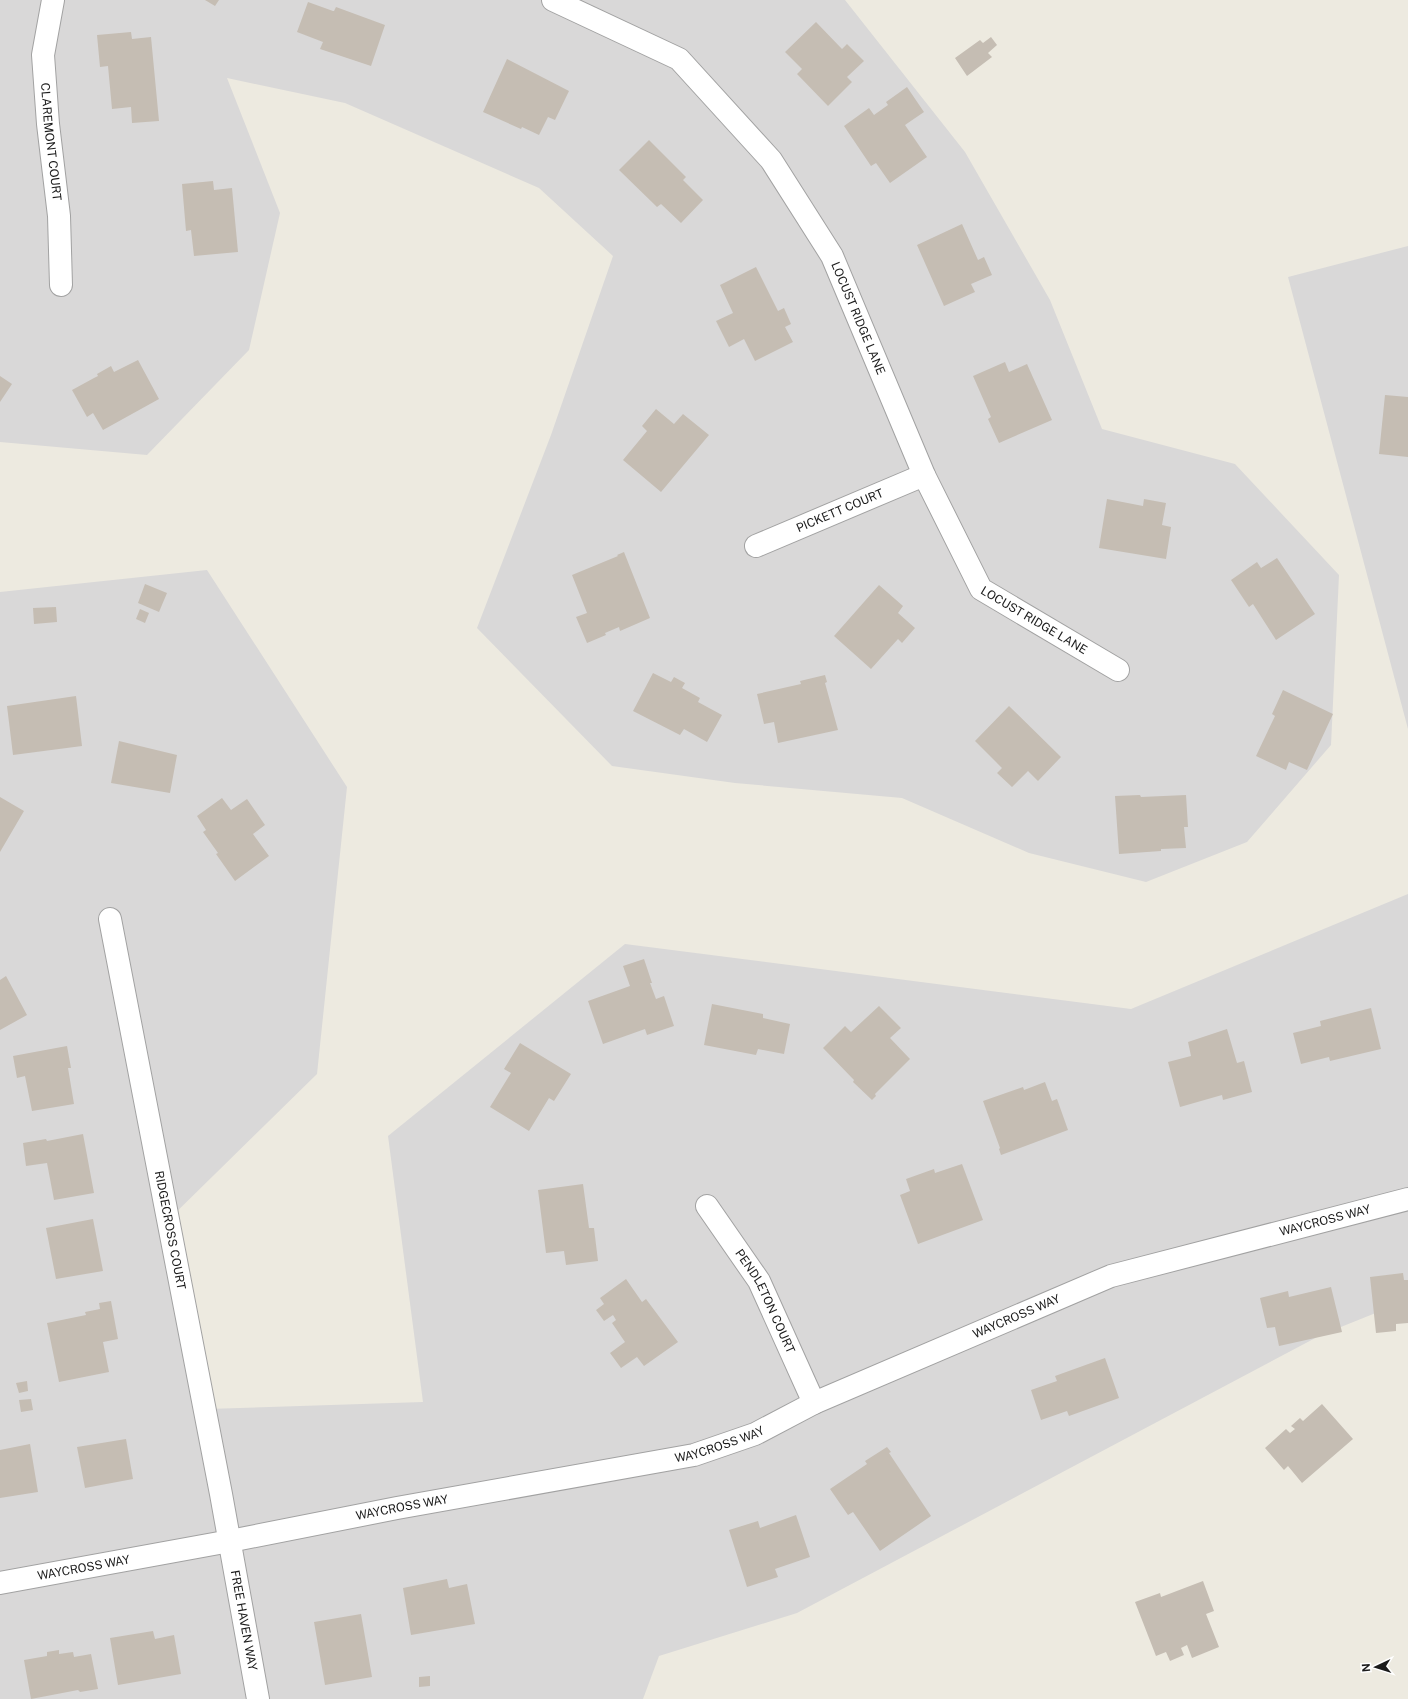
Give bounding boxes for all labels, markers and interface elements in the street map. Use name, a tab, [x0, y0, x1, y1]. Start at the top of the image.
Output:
street label: CLAREMONT COURT	[38, 82, 64, 201]
street label: LOCUST RIDGE LANE	[828, 260, 888, 377]
street label: PICKETT COURT	[794, 486, 885, 535]
street label: LOCUST RIDGE LANE	[978, 583, 1090, 657]
street label: RIDGECROSS COURT	[152, 1170, 188, 1291]
street label: WAYCROSS WAY	[1278, 1202, 1373, 1239]
street label: PENDLETON COURT	[732, 1247, 798, 1355]
street label: WAYCROSS WAY	[971, 1291, 1063, 1341]
street label: WAYCROSS WAY	[674, 1423, 767, 1465]
street label: WAYCROSS WAY	[355, 1492, 450, 1523]
street label: WAYCROSS WAY	[36, 1552, 132, 1583]
street label: FREE HAVEN WAY	[228, 1569, 260, 1672]
north arrow	[1356, 1647, 1396, 1687]
text: N	[1360, 1663, 1372, 1672]

